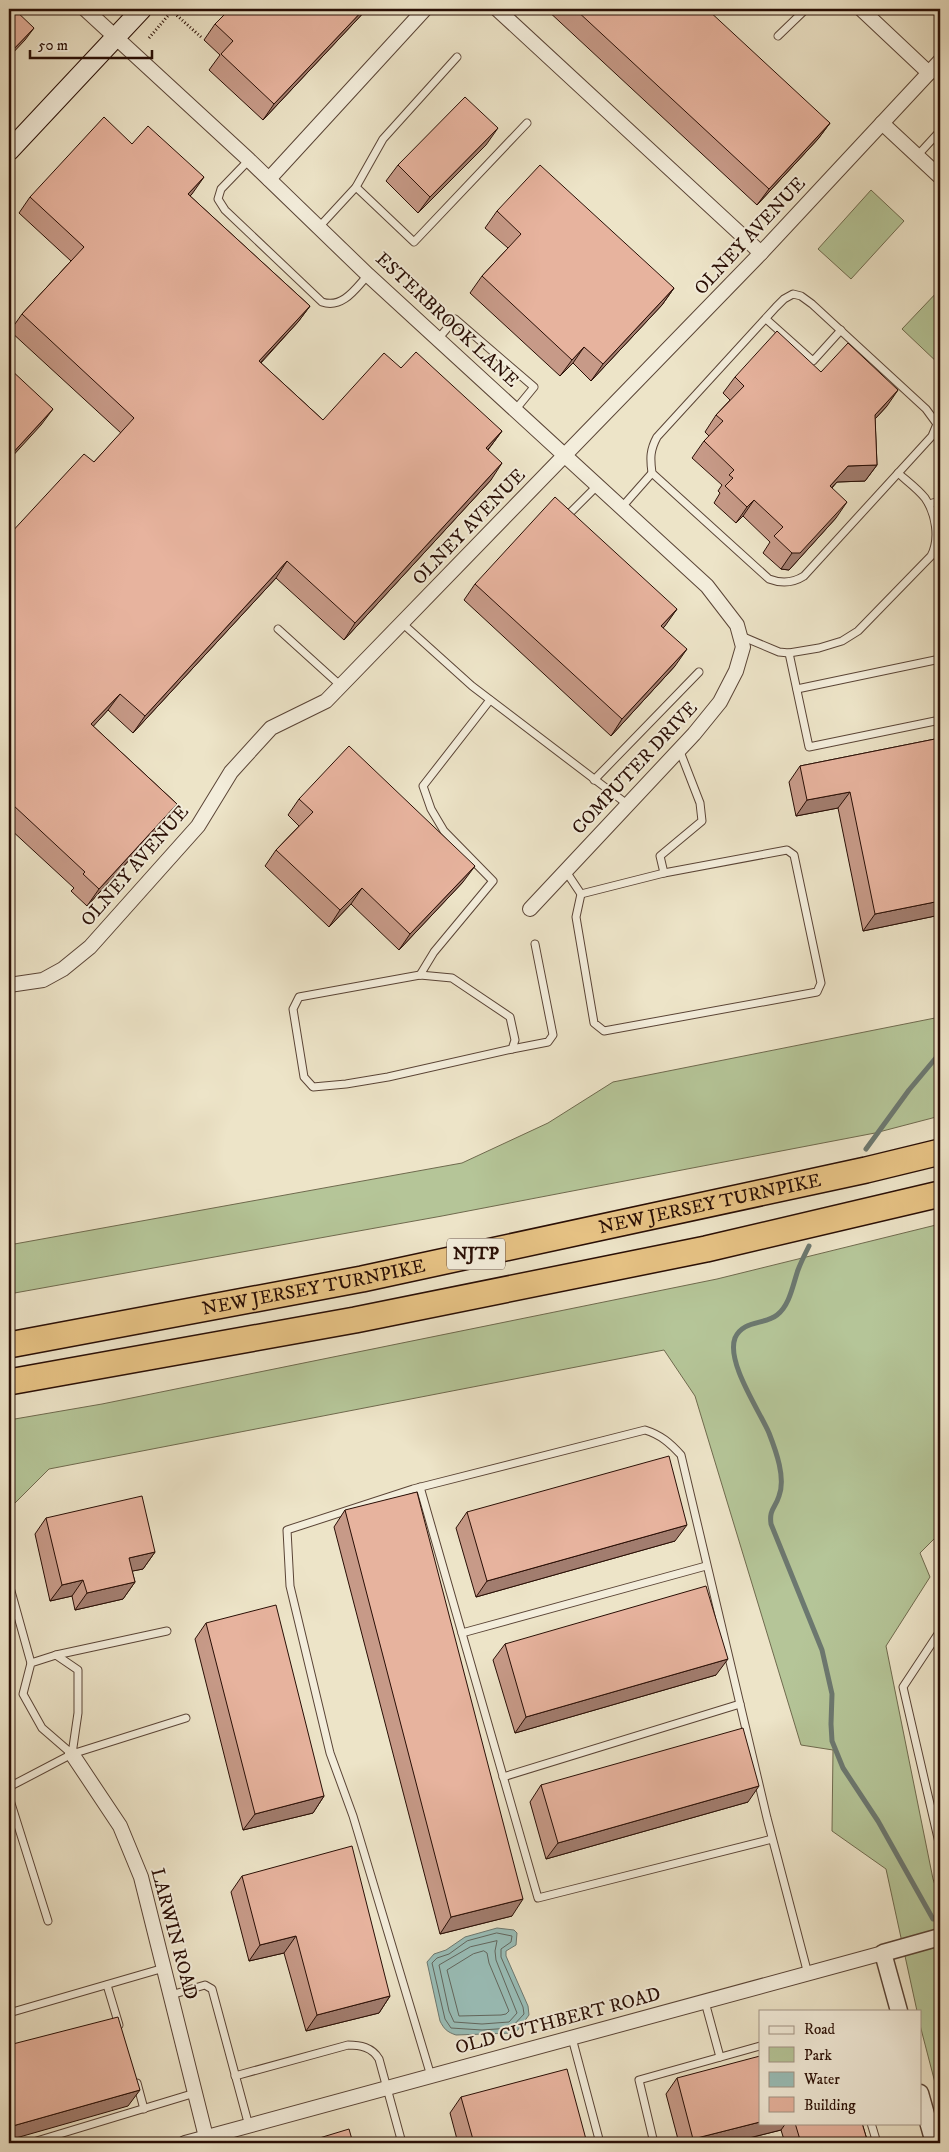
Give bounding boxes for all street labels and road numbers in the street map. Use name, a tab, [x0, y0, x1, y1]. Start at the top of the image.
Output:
street label: OLNEY AVENUE	[689, 172, 811, 300]
street label: ESTERBROOK LANE	[371, 248, 523, 392]
street label: OLNEY AVENUE	[408, 464, 530, 590]
street label: COMPUTER DRIVE	[567, 697, 703, 839]
street label: OLNEY AVENUE	[76, 801, 194, 931]
street label: NEW JERSEY TURNPIKE	[597, 1169, 823, 1239]
road number: NJTP	[447, 1238, 505, 1270]
street label: NEW JERSEY TURNPIKE	[200, 1254, 427, 1320]
street label: LARWIN ROAD	[145, 1866, 203, 2002]
street label: OLD CUTHBERT ROAD	[453, 1983, 663, 2059]

